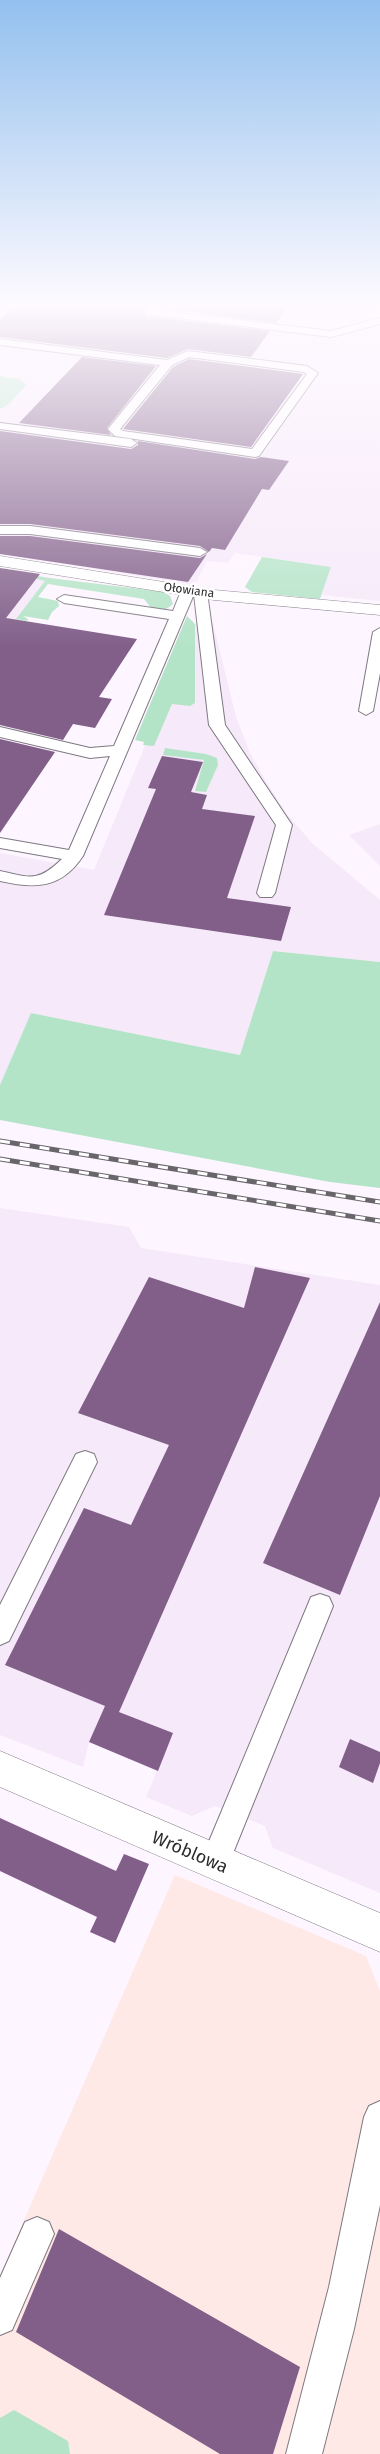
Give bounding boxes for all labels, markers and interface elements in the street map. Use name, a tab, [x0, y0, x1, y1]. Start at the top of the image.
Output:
street label: Ołowiana	[163, 580, 215, 600]
street label: Wróblowa	[149, 1826, 231, 1878]

